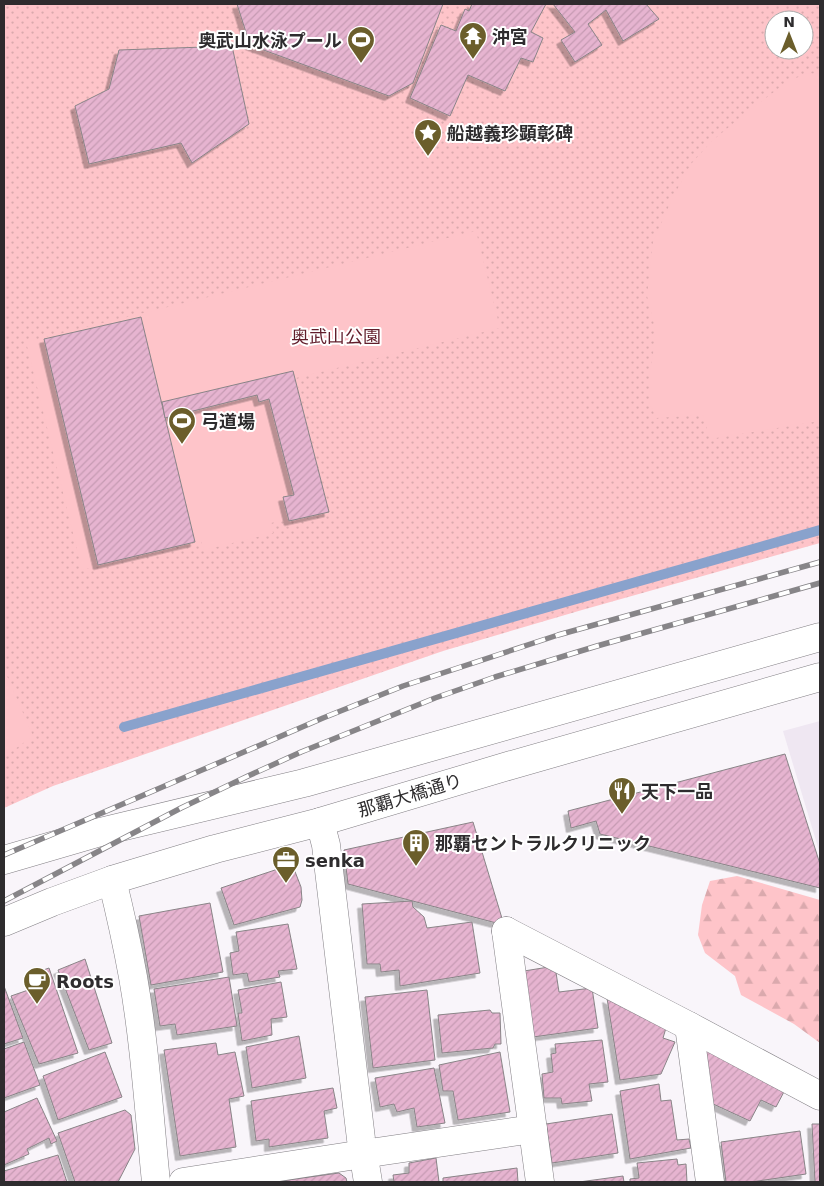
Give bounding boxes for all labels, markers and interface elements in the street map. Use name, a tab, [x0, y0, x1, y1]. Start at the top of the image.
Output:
north arrow	[764, 10, 814, 60]
text: N	[783, 14, 795, 30]
temple icon: 沖宮	[458, 21, 488, 60]
sports icon: 奥武山水泳プール	[346, 25, 376, 64]
place label: 沖宮	[492, 26, 528, 47]
place label: 奥武山水泳プール	[198, 30, 342, 51]
place icon: 船越義珍顕彰碑	[413, 118, 443, 157]
place label: 船越義珍顕彰碑	[447, 123, 573, 144]
park label: 奥武山公園	[291, 326, 381, 347]
sports icon: 弓道場	[167, 406, 197, 445]
place label: 弓道場	[201, 411, 255, 432]
street label: 那覇大橋通り	[355, 769, 465, 821]
restaurant icon: 天下一品	[607, 776, 637, 815]
place label: 天下一品	[641, 781, 713, 802]
building icon: 那覇セントラルクリニック	[401, 828, 431, 867]
place label: 那覇セントラルクリニック	[435, 833, 651, 854]
office icon: senka	[271, 845, 301, 884]
place label: senka	[305, 850, 365, 871]
cafe icon: Roots	[22, 966, 52, 1005]
place label: Roots	[56, 971, 114, 992]

